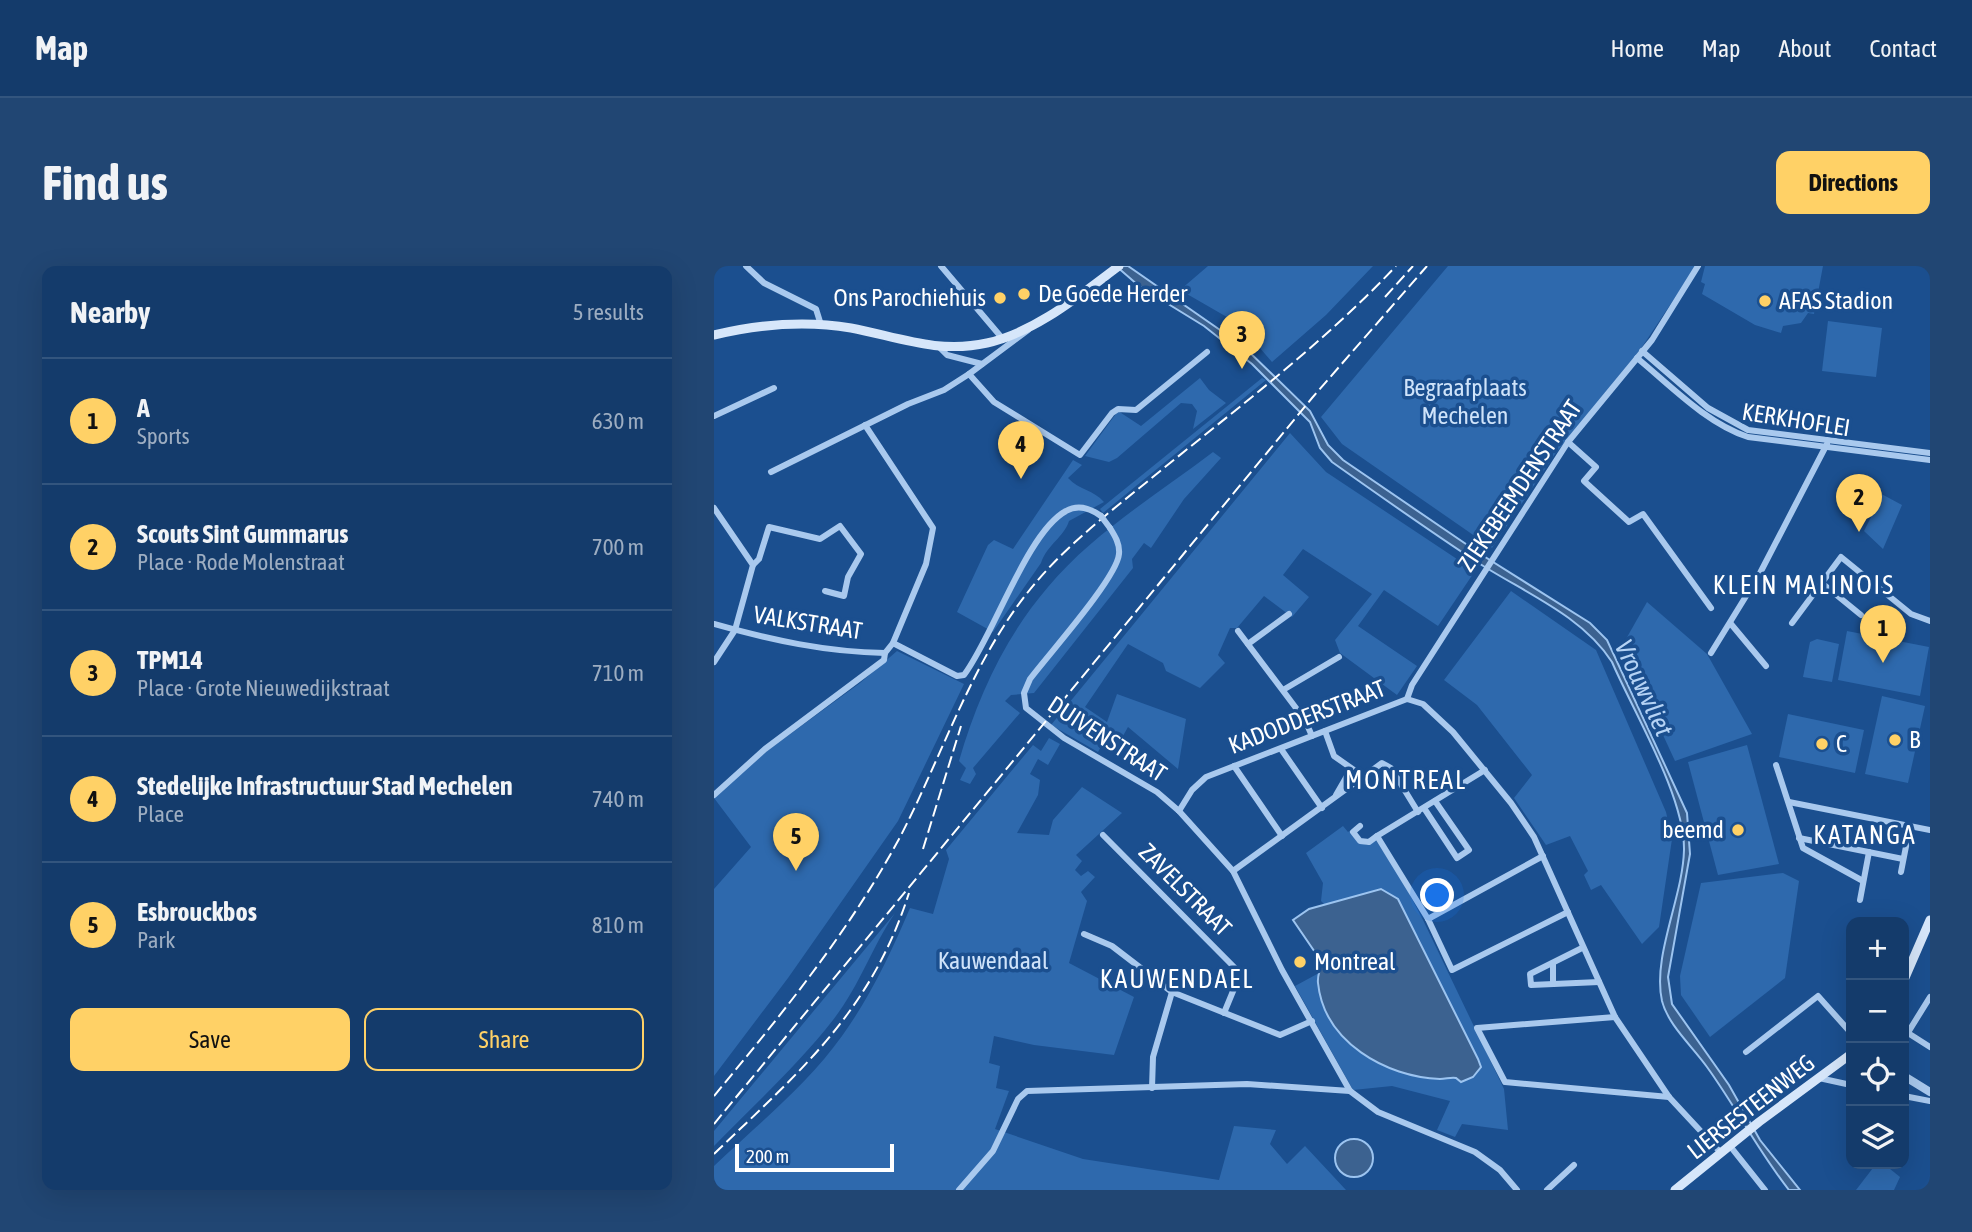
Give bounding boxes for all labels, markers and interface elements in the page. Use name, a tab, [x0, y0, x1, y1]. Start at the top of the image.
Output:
text: Map	[35, 29, 88, 67]
text: Home	[1610, 35, 1664, 62]
text: Map	[1702, 35, 1740, 62]
text: About	[1778, 35, 1831, 62]
text: Contact	[1869, 35, 1937, 62]
button: Directions	[1776, 151, 1930, 214]
text: Find us	[42, 154, 168, 210]
place label: De Goede Herder	[1038, 280, 1188, 307]
place label: Ons Parochiehuis	[834, 284, 986, 311]
marker: De Goede Herder	[1016, 286, 1032, 302]
place label: AFAS Stadion	[1779, 287, 1893, 314]
marker: Ons Parochiehuis	[992, 290, 1008, 306]
marker: AFAS Stadion	[1757, 293, 1773, 309]
text: Nearby	[70, 295, 150, 329]
text: 5 results	[573, 299, 644, 325]
pin: 3	[1219, 311, 1265, 369]
park label: Begraafplaats Mechelen	[1403, 374, 1527, 429]
text: A	[137, 393, 150, 423]
street label: ZIEKEBEEMDENSTRAAT	[1452, 395, 1587, 576]
street label: KERKHOFLEI	[1740, 398, 1852, 441]
text: 1	[88, 408, 98, 434]
text: 630 m	[592, 408, 644, 434]
pin: 4	[998, 421, 1044, 479]
text: Sports	[137, 423, 190, 449]
pin: 2	[1836, 474, 1882, 532]
text: Scouts Sint Gummarus	[137, 519, 348, 549]
text: 2	[88, 534, 98, 560]
text: 700 m	[592, 534, 644, 560]
text: Place · Rode Molenstraat	[137, 549, 345, 575]
district label: KLEIN MALINOIS	[1713, 570, 1895, 600]
street label: VALKSTRAAT	[752, 601, 865, 644]
pin: 1	[1860, 605, 1906, 663]
water label: Vrouwvliet	[1609, 635, 1680, 741]
text: TPM14	[137, 645, 203, 675]
text: 3	[88, 660, 98, 686]
text: 710 m	[592, 660, 644, 686]
street label: KADODDERSTRAAT	[1225, 674, 1389, 759]
text: Place · Grote Nieuwedijkstraat	[137, 675, 390, 701]
street label: DUIVENSTRAAT	[1043, 690, 1172, 787]
place label: B	[1909, 726, 1921, 753]
place label: C	[1836, 730, 1847, 757]
marker: B	[1887, 732, 1903, 748]
marker: C	[1814, 736, 1830, 752]
district label: MONTREAL	[1345, 765, 1467, 795]
text: Stedelijke Infrastructuur Stad Mechelen	[137, 771, 513, 801]
text: 4	[88, 786, 98, 812]
text: 740 m	[592, 786, 644, 812]
text: Place	[137, 801, 184, 827]
pin: 5	[773, 813, 819, 871]
place label: beemd	[1662, 816, 1724, 843]
district label: KATANGA	[1813, 820, 1917, 850]
marker: beemd	[1730, 822, 1746, 838]
street label: ZAVELSTRAAT	[1134, 838, 1237, 942]
your location	[1420, 878, 1454, 912]
text: Esbrouckbos	[137, 897, 257, 927]
text: 5	[88, 912, 98, 938]
text: 810 m	[592, 912, 644, 938]
map controls	[1846, 917, 1909, 1169]
button: +	[1846, 917, 1909, 980]
text: Park	[137, 927, 175, 953]
park label: Kauwendaal	[938, 947, 1049, 974]
place label: Montreal	[1314, 948, 1396, 975]
marker: Montreal	[1292, 954, 1308, 970]
district label: KAUWENDAEL	[1100, 964, 1254, 994]
button: −	[1846, 980, 1909, 1043]
button: Save	[70, 1008, 350, 1071]
button: Share	[364, 1008, 644, 1071]
button: locate	[1846, 1043, 1909, 1106]
street label: LIERSESTEENWEG	[1682, 1049, 1819, 1165]
button: layers	[1846, 1106, 1909, 1169]
scale bar	[735, 1141, 894, 1173]
text: 200 m	[746, 1145, 789, 1167]

